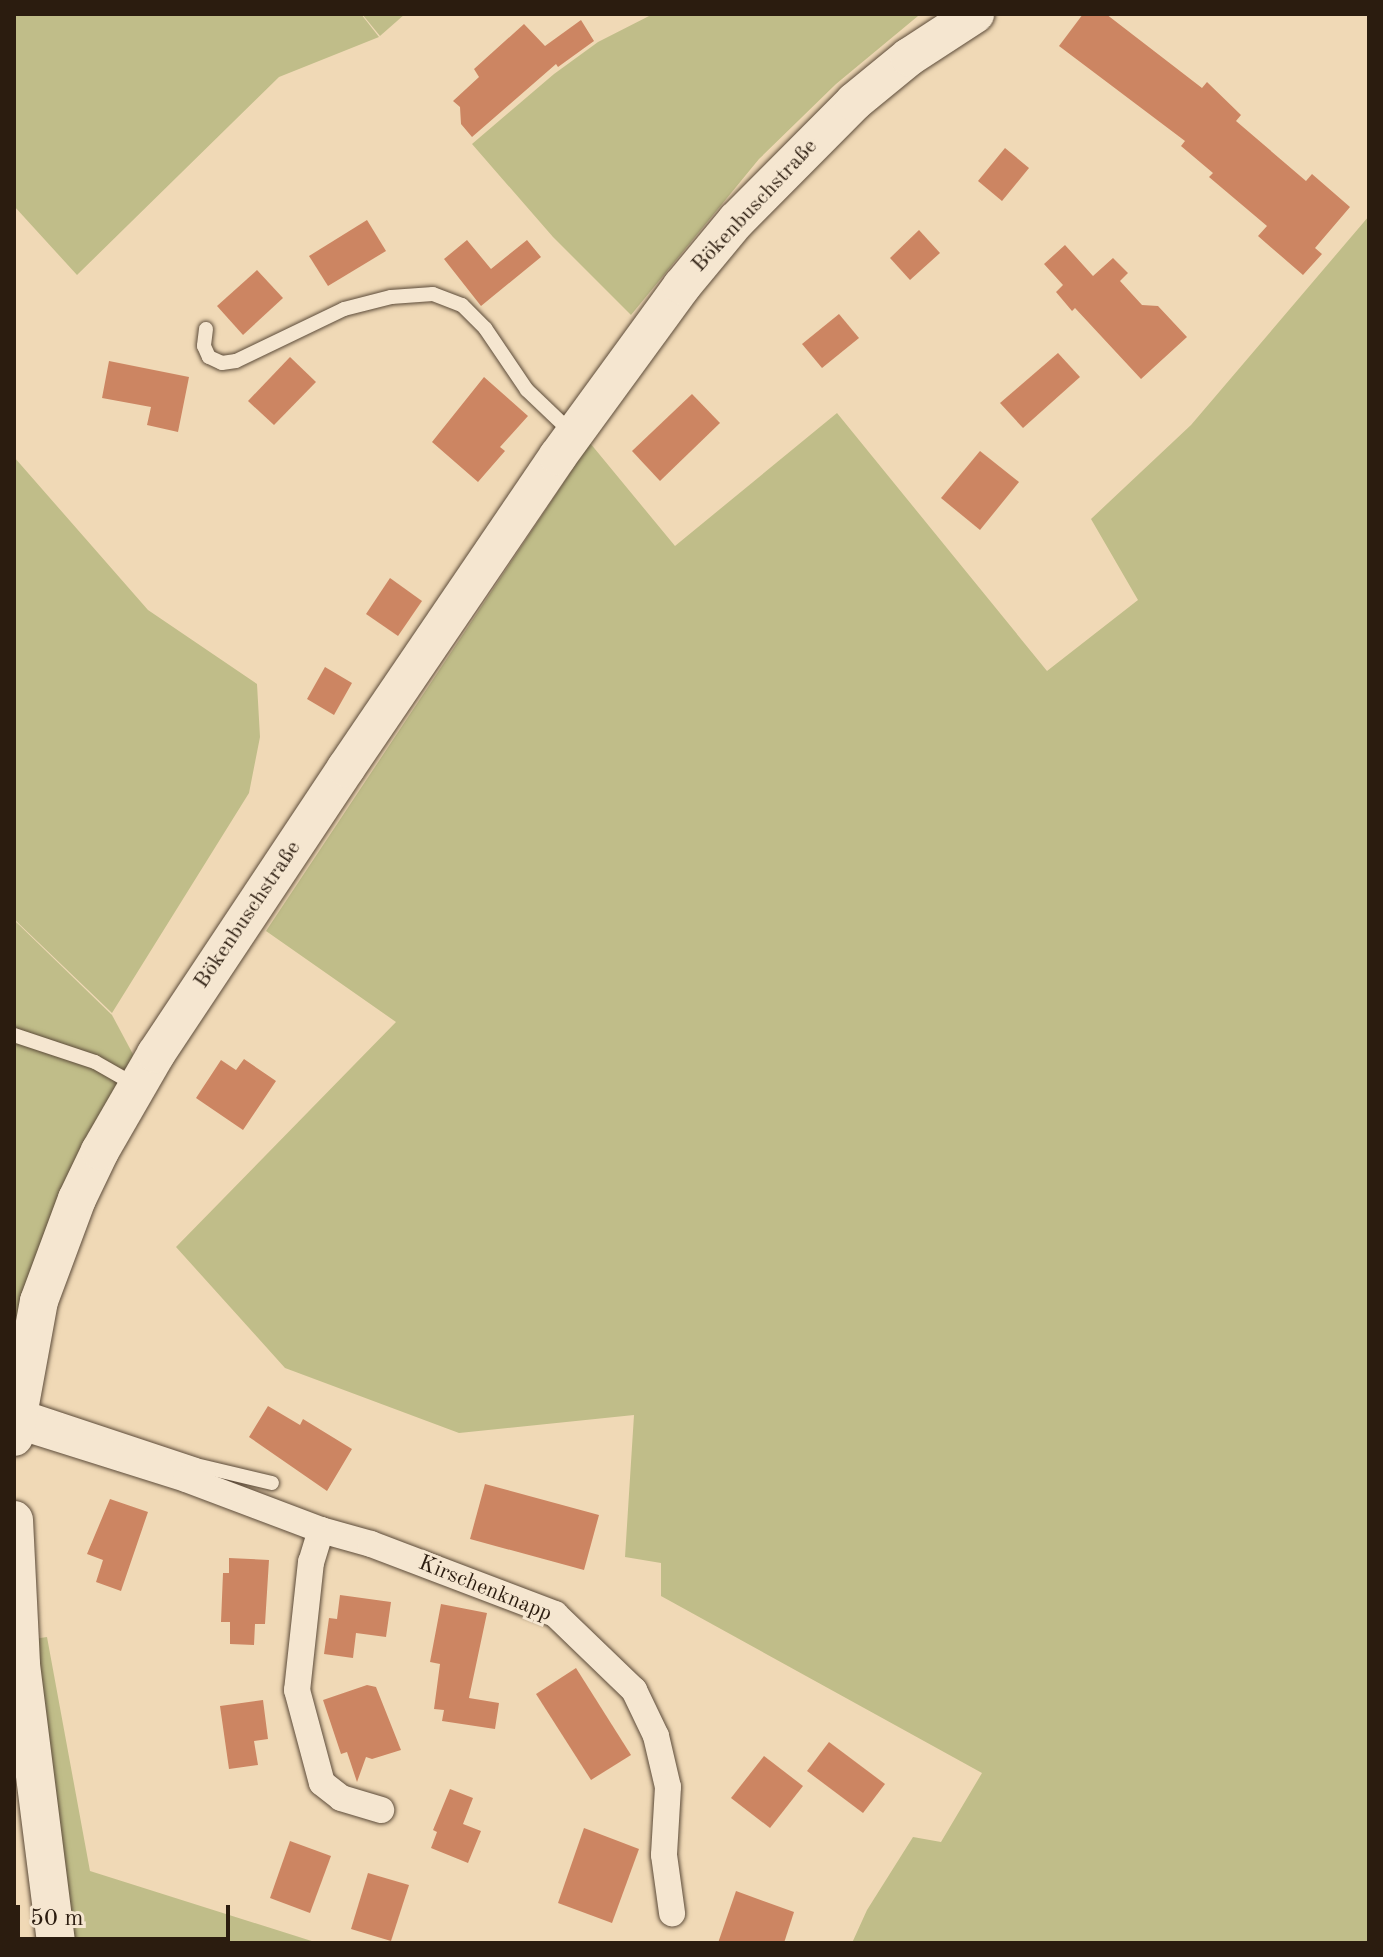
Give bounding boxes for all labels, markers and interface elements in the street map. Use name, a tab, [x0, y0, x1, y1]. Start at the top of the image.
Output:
street label: Bökenbuschstraße	[687, 134, 823, 278]
street label: Bökenbuschstraße	[189, 836, 307, 994]
street label: Kirschenknapp	[414, 1550, 556, 1628]
scale bar	[20, 1889, 234, 1939]
text: 50 m	[30, 1907, 84, 1931]

